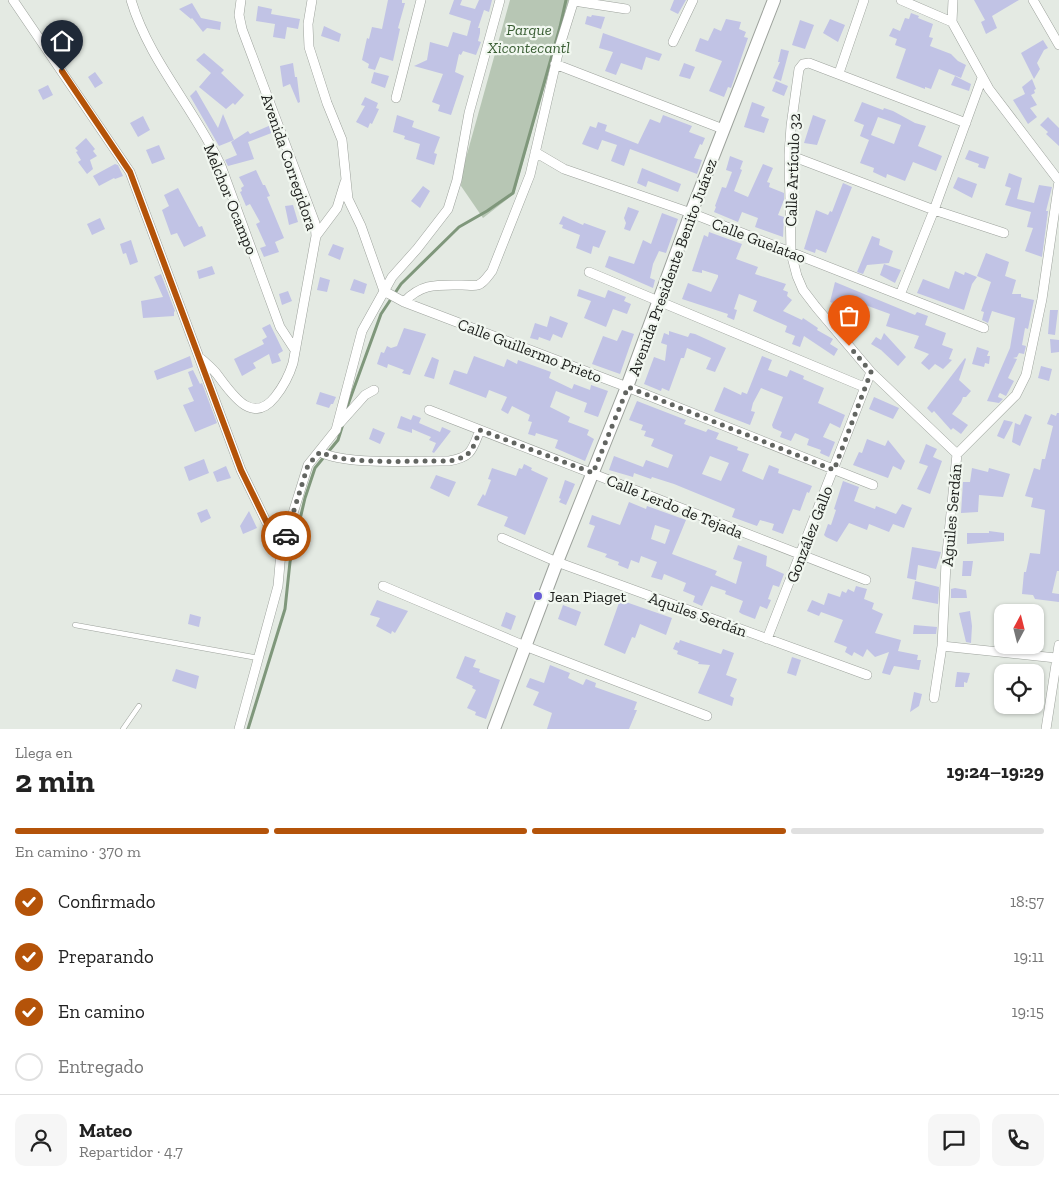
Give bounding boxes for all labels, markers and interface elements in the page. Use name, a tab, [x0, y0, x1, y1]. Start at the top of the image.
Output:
pin	[41, 20, 83, 71]
park label: Parque Xicontecantl	[487, 20, 570, 57]
icon: home	[48, 27, 76, 55]
street label: Avenida Corregidora	[257, 91, 322, 233]
street label: Calle Artículo 32	[781, 113, 804, 227]
street label: Melchor Ocampo	[200, 141, 261, 257]
street label: Avenida Presidente Benito Juárez	[624, 156, 721, 378]
street label: Calle Guelatao	[709, 214, 809, 267]
pin	[828, 295, 870, 346]
icon: bag	[835, 302, 863, 330]
street label: Calle Guillermo Prieto	[455, 314, 605, 387]
street label: Aguiles Serdán	[938, 462, 966, 567]
street label: Calle Lerdo de Tejada	[604, 470, 746, 543]
street label: González Gallo	[782, 483, 837, 585]
courier	[261, 511, 311, 561]
icon: car	[272, 522, 300, 550]
place label: Jean Piaget	[548, 587, 627, 606]
street label: Aquiles Serdán	[646, 588, 750, 641]
marker: Jean Piaget	[532, 590, 544, 602]
north arrow	[994, 604, 1044, 654]
map controls	[994, 604, 1044, 714]
button: locate	[994, 664, 1044, 714]
text: Llega en	[15, 743, 72, 762]
text: 19:24–19:29	[946, 760, 1044, 783]
text: 2 min	[15, 762, 95, 800]
text: En camino · 370 m	[15, 842, 141, 861]
icon: check	[15, 888, 43, 916]
text: Confirmado	[58, 890, 155, 913]
text: 18:57	[1010, 892, 1044, 911]
icon: check	[15, 943, 43, 971]
text: Preparando	[58, 945, 154, 968]
text: 19:11	[1013, 947, 1044, 966]
icon: check	[15, 998, 43, 1026]
text: En camino	[58, 1000, 145, 1023]
text: 19:15	[1011, 1002, 1044, 1021]
text: Entregado	[58, 1055, 144, 1078]
button: person	[15, 1114, 67, 1166]
button: chat	[928, 1114, 980, 1166]
button: phone	[992, 1114, 1044, 1166]
text: Mateo	[79, 1119, 132, 1142]
text: Repartidor · 4.7	[79, 1142, 183, 1161]

